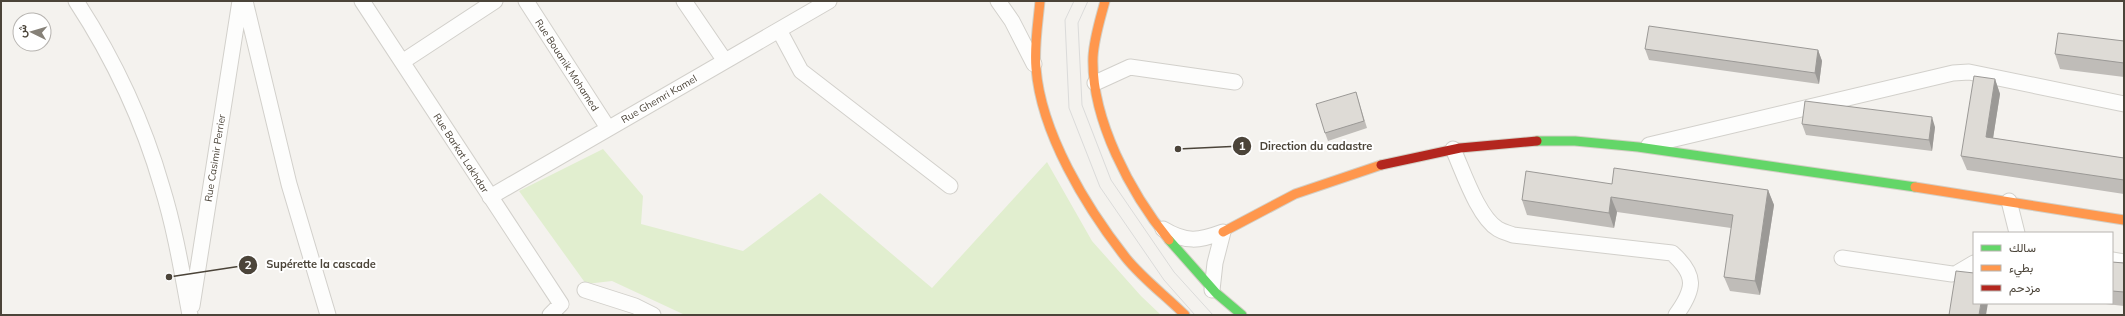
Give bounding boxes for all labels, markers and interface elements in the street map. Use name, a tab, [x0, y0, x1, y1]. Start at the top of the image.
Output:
north arrow	[12, 12, 52, 52]
street label: Rue Bouanik Mohamed	[532, 16, 602, 114]
text: ش	[14, 24, 30, 38]
street label: Rue Ghemri Kamel	[619, 72, 699, 126]
street label: Rue Barkat Lakhdar	[430, 111, 492, 196]
street label: Rue Casimir Perrier	[202, 113, 228, 203]
callout: Direction du cadastre	[1232, 134, 1381, 157]
text: 1	[1238, 138, 1246, 153]
text: Direction du cadastre	[1260, 139, 1372, 153]
legend	[1973, 232, 2113, 304]
text: سالك	[2009, 240, 2036, 255]
callout: Supérette la cascade	[238, 253, 384, 276]
text: 2	[244, 257, 252, 272]
text: Supérette la cascade	[266, 257, 376, 271]
text: بطيء	[2009, 260, 2033, 278]
text: مزدحم	[2009, 280, 2040, 296]

